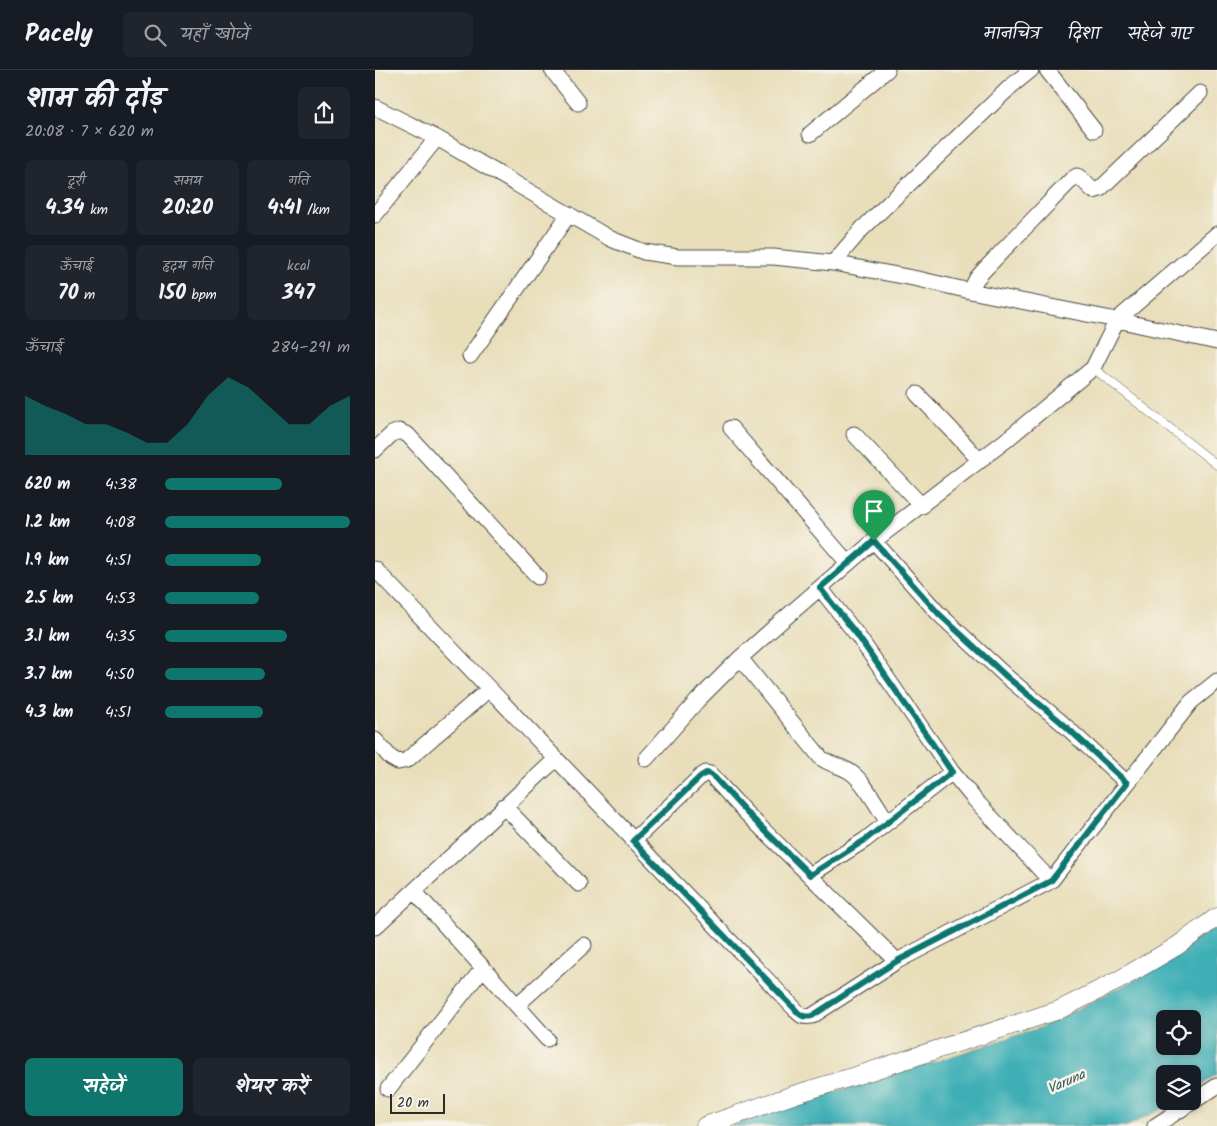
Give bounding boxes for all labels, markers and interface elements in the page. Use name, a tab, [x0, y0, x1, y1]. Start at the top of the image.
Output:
search box	[123, 12, 473, 57]
text: Pacely	[25, 15, 93, 54]
text: यहाँ खोजें	[181, 20, 249, 50]
text: मानचित्र	[984, 20, 1040, 49]
text: दिशा	[1068, 20, 1100, 49]
text: सहेजे गए	[1128, 20, 1192, 49]
icon: search	[141, 21, 169, 49]
text: शाम की दौड़	[25, 77, 163, 122]
button: share	[298, 87, 350, 139]
text: 20:08 · 7 × 620 m	[25, 119, 154, 144]
text: दूरी	[68, 170, 85, 192]
text: समय	[173, 170, 202, 192]
text: गति	[288, 170, 309, 192]
text: 4.34	[45, 192, 85, 225]
text: 20:20	[162, 192, 213, 225]
text: 4:41	[267, 192, 302, 225]
text: km	[85, 199, 108, 221]
text: /km	[302, 199, 330, 221]
text: ऊँचाई	[60, 255, 93, 277]
text: हृदय गति	[162, 255, 213, 277]
text: kcal	[287, 255, 310, 277]
text: 70	[58, 277, 78, 310]
text: 150	[158, 277, 186, 310]
text: 347	[282, 277, 315, 310]
text: m	[78, 284, 95, 306]
text: bpm	[186, 284, 217, 306]
text: ऊँचाई	[25, 335, 63, 360]
text: 284–291 m	[271, 335, 350, 360]
text: 620 m	[25, 472, 70, 497]
text: 4:38	[105, 472, 137, 497]
pin	[853, 490, 895, 541]
icon: arrive	[860, 497, 888, 525]
text: 1.2 km	[25, 510, 70, 535]
text: 4:08	[105, 510, 135, 535]
text: 1.9 km	[25, 548, 69, 573]
text: 4:51	[105, 548, 131, 573]
text: 2.5 km	[25, 586, 73, 611]
text: 4:53	[105, 586, 135, 611]
text: 3.1 km	[25, 624, 70, 649]
text: 4:35	[105, 624, 135, 649]
text: 3.7 km	[25, 662, 72, 687]
text: 4:50	[105, 662, 134, 687]
text: 4.3 km	[25, 700, 73, 725]
text: 4:51	[105, 700, 131, 725]
map controls	[1156, 1010, 1201, 1110]
button: locate	[1156, 1010, 1201, 1055]
button: सहेजें	[25, 1058, 183, 1116]
button: शेयर करें	[193, 1058, 350, 1116]
water label: Varuna	[1044, 1063, 1090, 1100]
button: layers	[1156, 1065, 1201, 1110]
scale bar	[390, 1091, 445, 1114]
text: 20 m	[397, 1092, 429, 1114]

